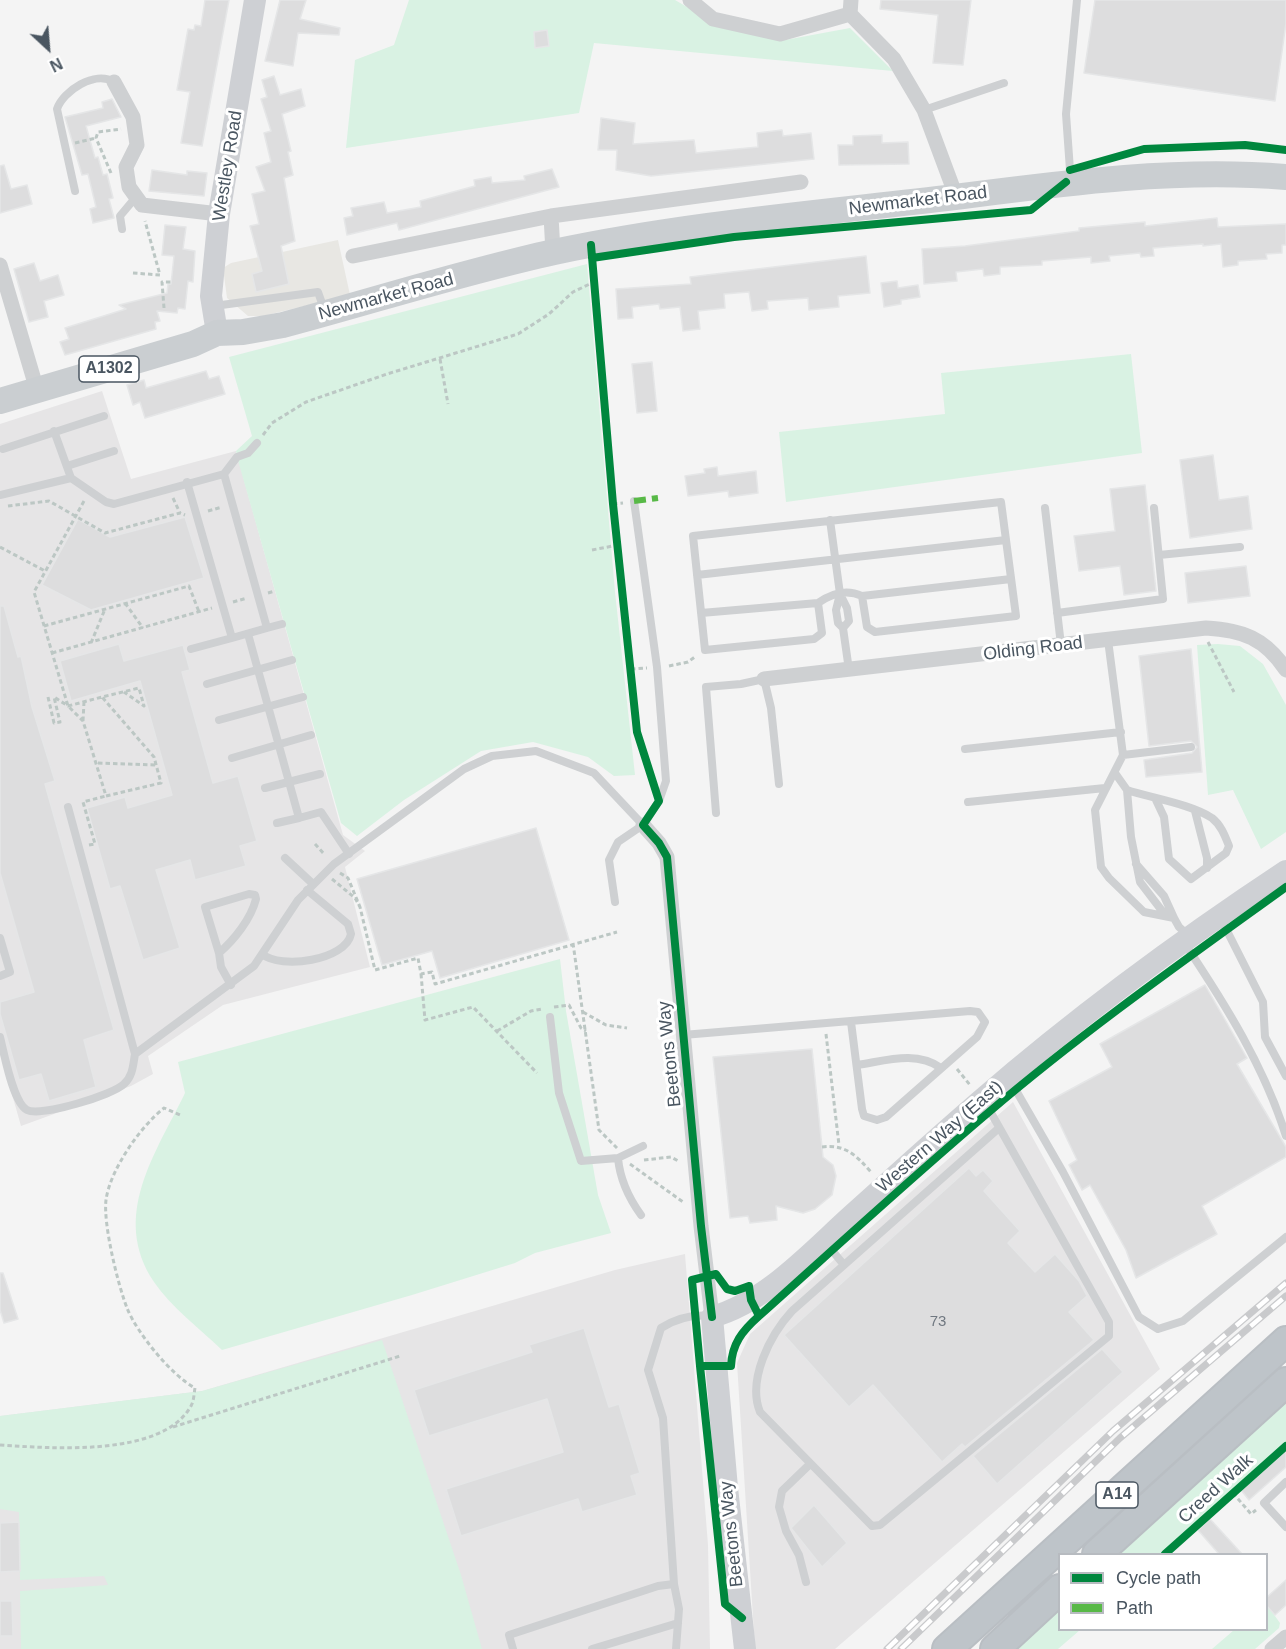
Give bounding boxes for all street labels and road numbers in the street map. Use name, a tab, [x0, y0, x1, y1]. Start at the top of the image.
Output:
street label: Westley Road	[209, 109, 247, 223]
street label: Newmarket Road	[848, 182, 988, 220]
street label: Newmarket Road	[316, 269, 456, 325]
road number: A1302	[79, 356, 139, 382]
street label: Olding Road	[982, 632, 1084, 666]
street label: Beetons Way	[654, 1000, 686, 1108]
street label: Western Way (East)	[873, 1076, 1007, 1198]
street label: Creed Walk	[1174, 1450, 1258, 1528]
street label: Beetons Way	[716, 1480, 748, 1588]
road number: A14	[1096, 1482, 1138, 1508]

